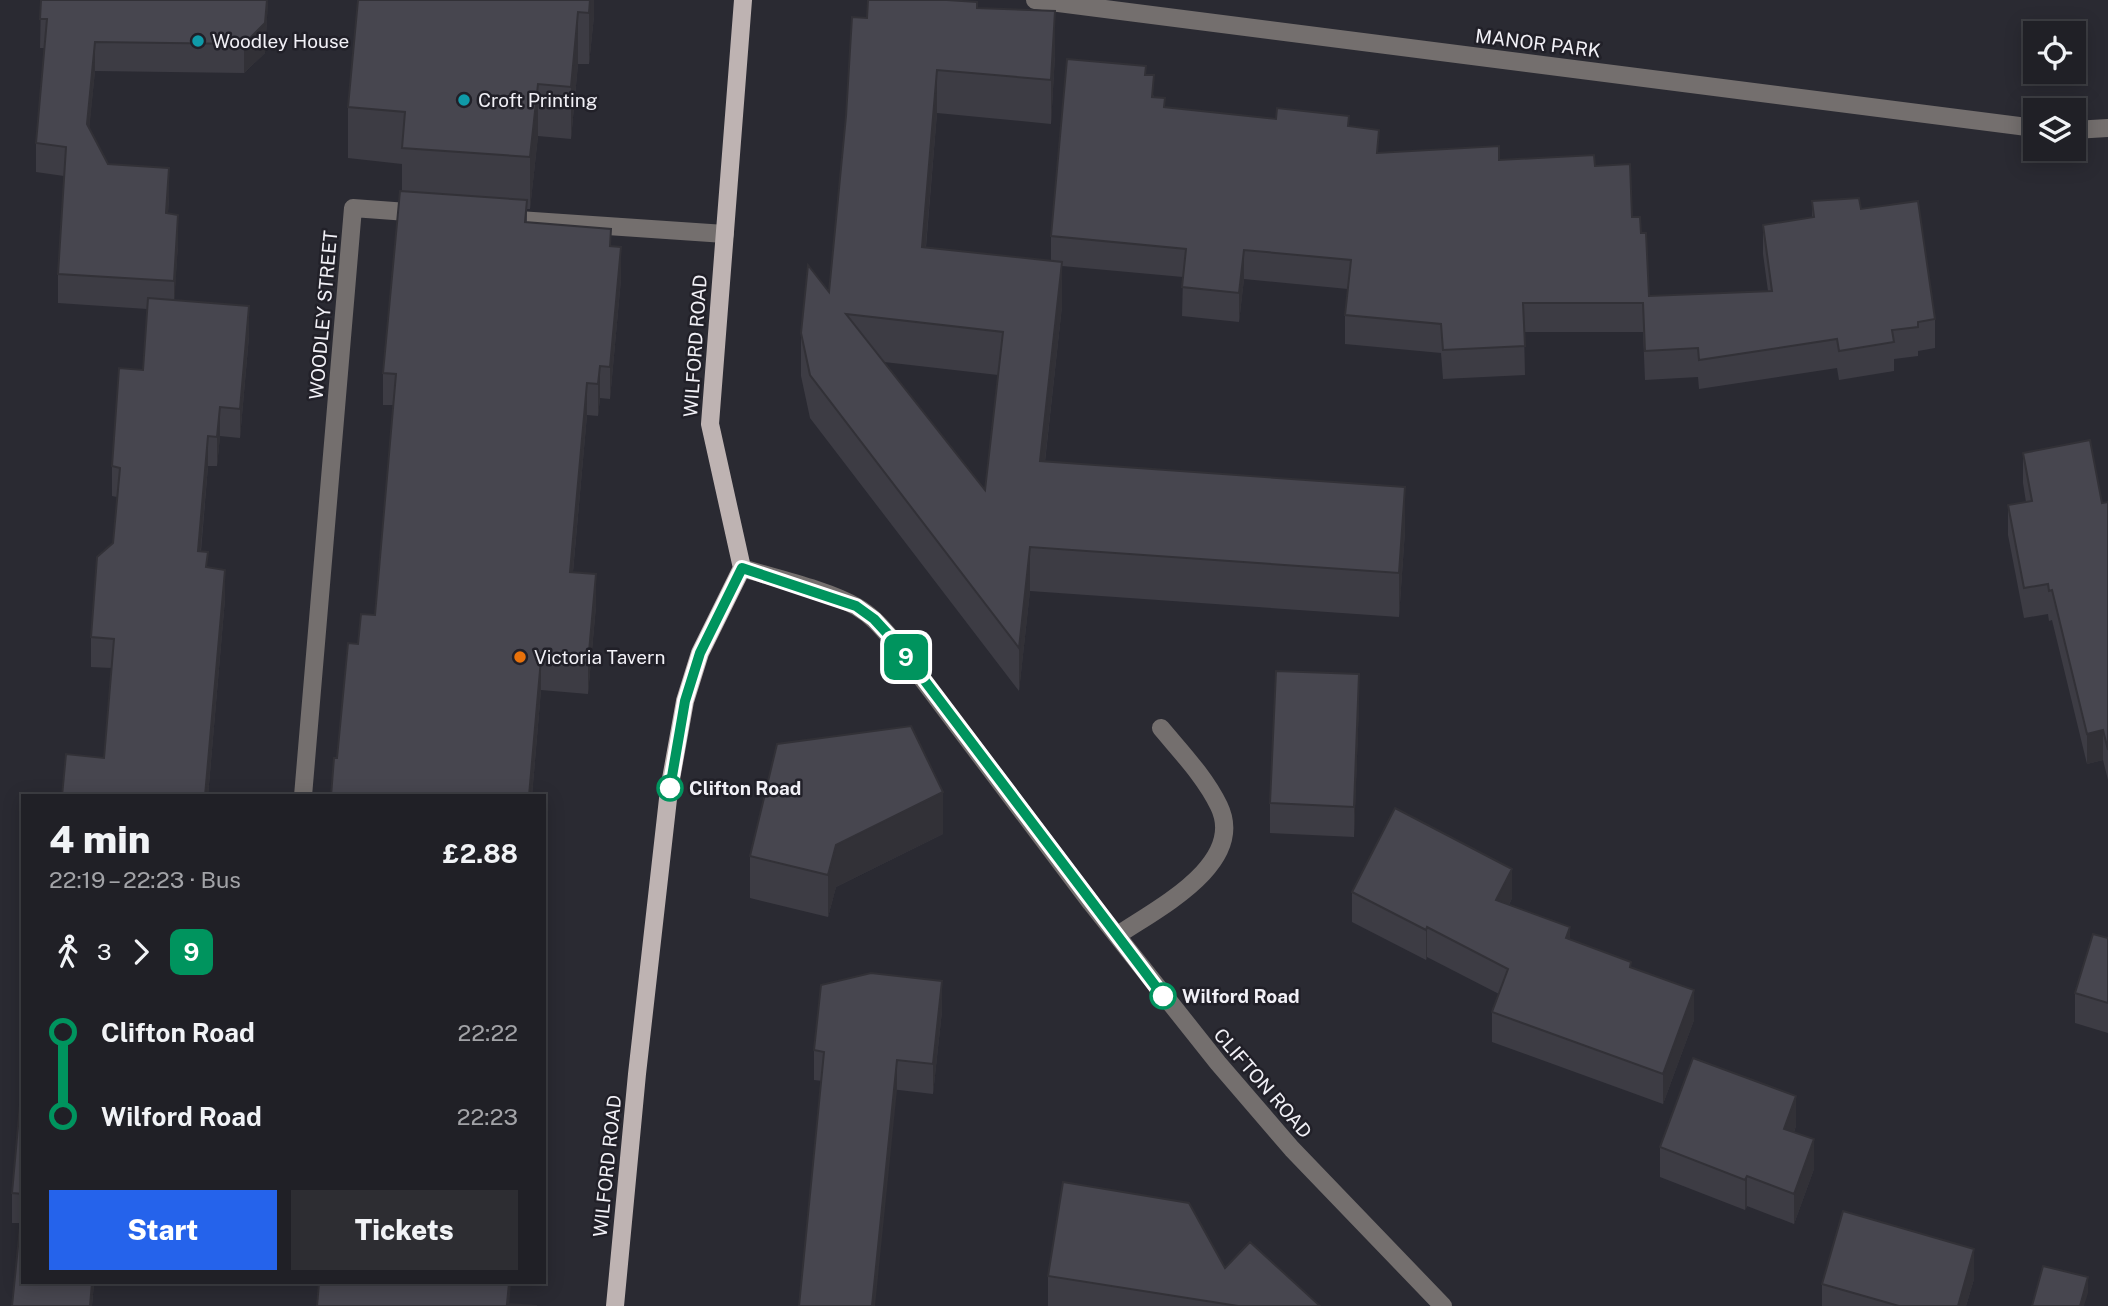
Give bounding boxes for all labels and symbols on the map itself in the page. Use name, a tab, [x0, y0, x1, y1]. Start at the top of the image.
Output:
street label: MANOR PARK	[1474, 24, 1602, 62]
place label: Woodley House	[212, 30, 349, 52]
marker: Woodley House	[190, 33, 206, 49]
place label: Croft Printing	[478, 89, 598, 111]
marker: Croft Printing	[456, 92, 472, 108]
street label: WOODLEY STREET	[305, 229, 341, 401]
street label: WILFORD ROAD	[679, 274, 711, 418]
line badge: 9	[883, 634, 929, 680]
place label: Victoria Tavern	[534, 646, 665, 668]
marker: Victoria Tavern	[512, 649, 528, 665]
marker: Clifton Road	[657, 775, 683, 801]
place label: Clifton Road	[689, 777, 801, 799]
marker: Wilford Road	[1150, 983, 1176, 1009]
place label: Wilford Road	[1182, 985, 1300, 1007]
street label: CLIFTON ROAD	[1209, 1024, 1317, 1142]
street label: WILFORD ROAD	[589, 1094, 625, 1238]

